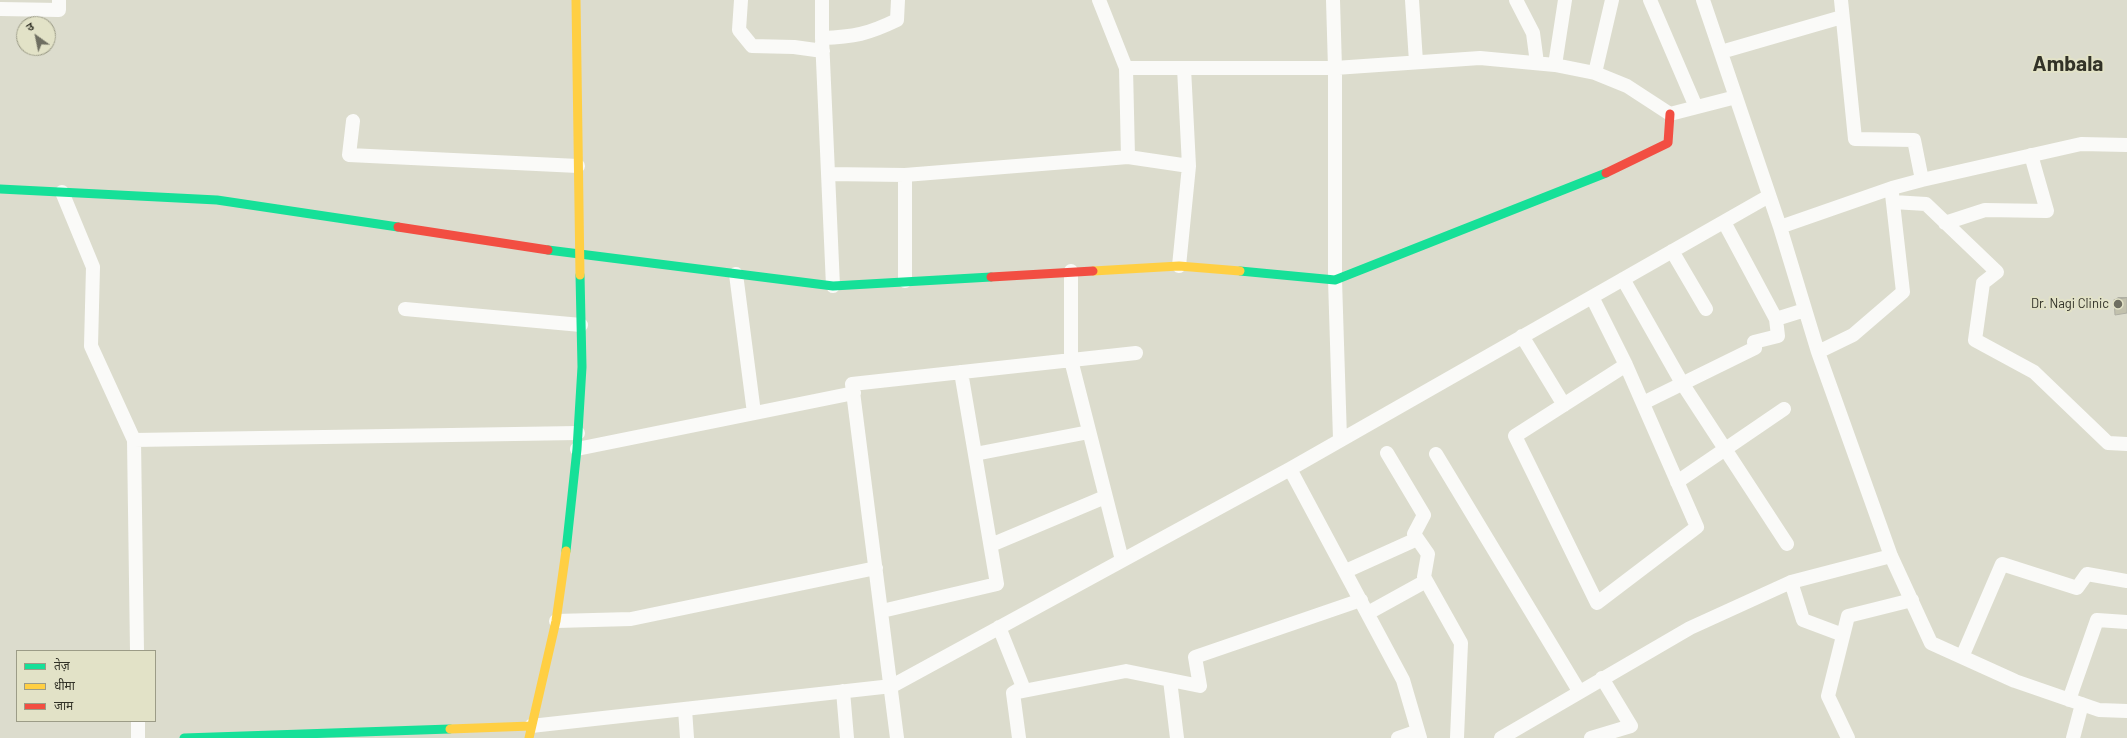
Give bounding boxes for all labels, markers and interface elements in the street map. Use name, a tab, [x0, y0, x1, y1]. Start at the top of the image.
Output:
north arrow	[16, 16, 56, 56]
text: उ	[23, 19, 36, 34]
district label: Ambala	[2033, 51, 2103, 77]
place label: Dr. Nagi Clinic	[2031, 296, 2109, 312]
marker: Dr. Nagi Clinic	[2112, 298, 2124, 310]
legend	[16, 650, 156, 722]
text: तेज़	[54, 658, 70, 672]
text: धीमा	[54, 678, 75, 692]
text: जाम	[54, 698, 73, 712]

